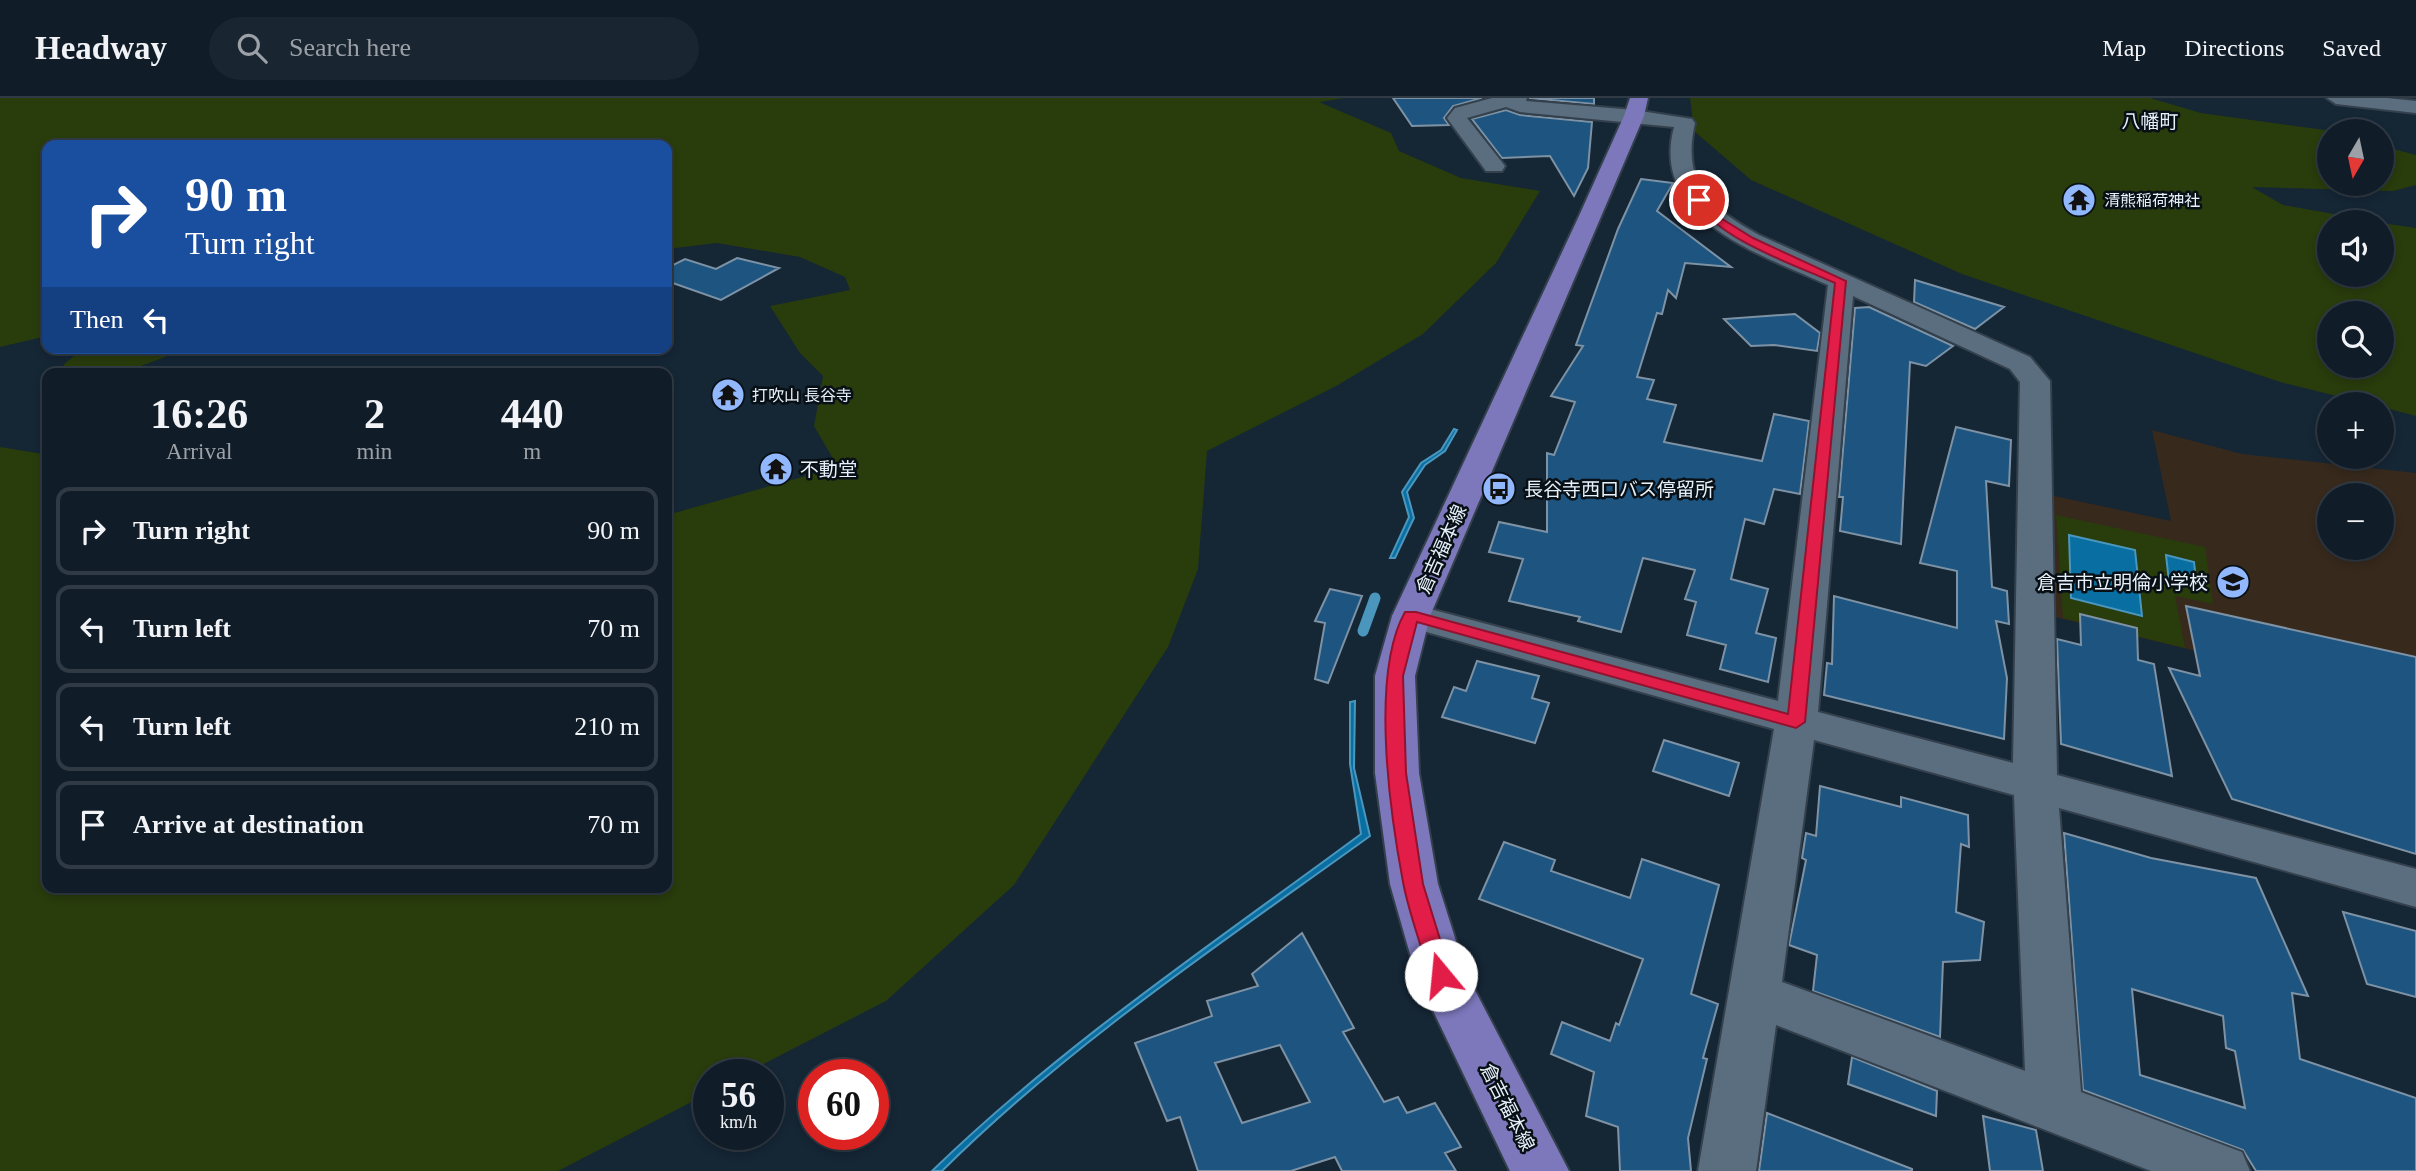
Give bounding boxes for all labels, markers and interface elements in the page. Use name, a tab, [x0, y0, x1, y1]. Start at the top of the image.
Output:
search box	[209, 17, 699, 80]
icon: search	[233, 29, 271, 67]
text: Headway	[35, 30, 167, 66]
text: Search here	[289, 33, 411, 62]
text: Map	[2102, 35, 2146, 61]
text: Directions	[2184, 35, 2284, 61]
text: Saved	[2322, 35, 2381, 61]
district label: 八幡町	[2121, 111, 2179, 132]
north arrow	[2317, 119, 2394, 196]
map controls	[2317, 119, 2394, 560]
text: 90 m	[185, 167, 287, 222]
icon: right	[70, 168, 161, 259]
pin	[1669, 170, 1729, 230]
icon: arrive	[1680, 181, 1718, 219]
temple icon: 清熊稲荷神社	[2060, 181, 2098, 219]
place label: 清熊稲荷神社	[2104, 192, 2200, 209]
button: sound	[2317, 210, 2394, 287]
text: Turn right	[185, 225, 315, 261]
icon: left	[137, 301, 175, 339]
button: search	[2317, 301, 2394, 378]
text: Then	[70, 305, 123, 334]
temple icon: 打吹山 長谷寺	[709, 376, 747, 414]
place label: 打吹山 長谷寺	[752, 387, 852, 404]
text: 16:26	[150, 391, 248, 437]
text: 2	[364, 391, 385, 437]
text: 440	[501, 391, 564, 437]
button: +	[2317, 392, 2394, 469]
text: Arrival	[166, 439, 233, 464]
text: min	[357, 439, 392, 464]
text: m	[523, 439, 541, 464]
temple icon: 不動堂	[757, 450, 795, 488]
place label: 不動堂	[800, 459, 857, 480]
bus stop icon: 長谷寺西口バス停留所	[1480, 470, 1518, 508]
place label: 長谷寺西口バス停留所	[1524, 479, 1714, 500]
button: −	[2317, 483, 2394, 560]
street label: 倉吉福本線	[1413, 502, 1470, 597]
icon: right	[74, 512, 112, 550]
text: Turn right	[133, 516, 250, 545]
text: 90 m	[587, 516, 640, 545]
school or university icon: 倉吉市立明倫小学校	[2214, 563, 2252, 601]
place label: 倉吉市立明倫小学校	[2037, 572, 2208, 593]
icon: left	[74, 610, 112, 648]
text: Turn left	[133, 614, 231, 643]
text: 70 m	[587, 614, 640, 643]
icon: left	[74, 708, 112, 746]
text: Turn left	[133, 712, 231, 741]
text: 210 m	[574, 712, 640, 741]
icon: arrive	[74, 806, 112, 844]
text: Arrive at destination	[133, 810, 364, 839]
text: 70 m	[587, 810, 640, 839]
position arrow	[1404, 938, 1478, 1012]
speed limit sign: 60	[798, 1059, 889, 1150]
street label: 倉吉福本線	[1477, 1060, 1538, 1154]
text: 56	[721, 1076, 756, 1115]
text: km/h	[720, 1112, 757, 1132]

